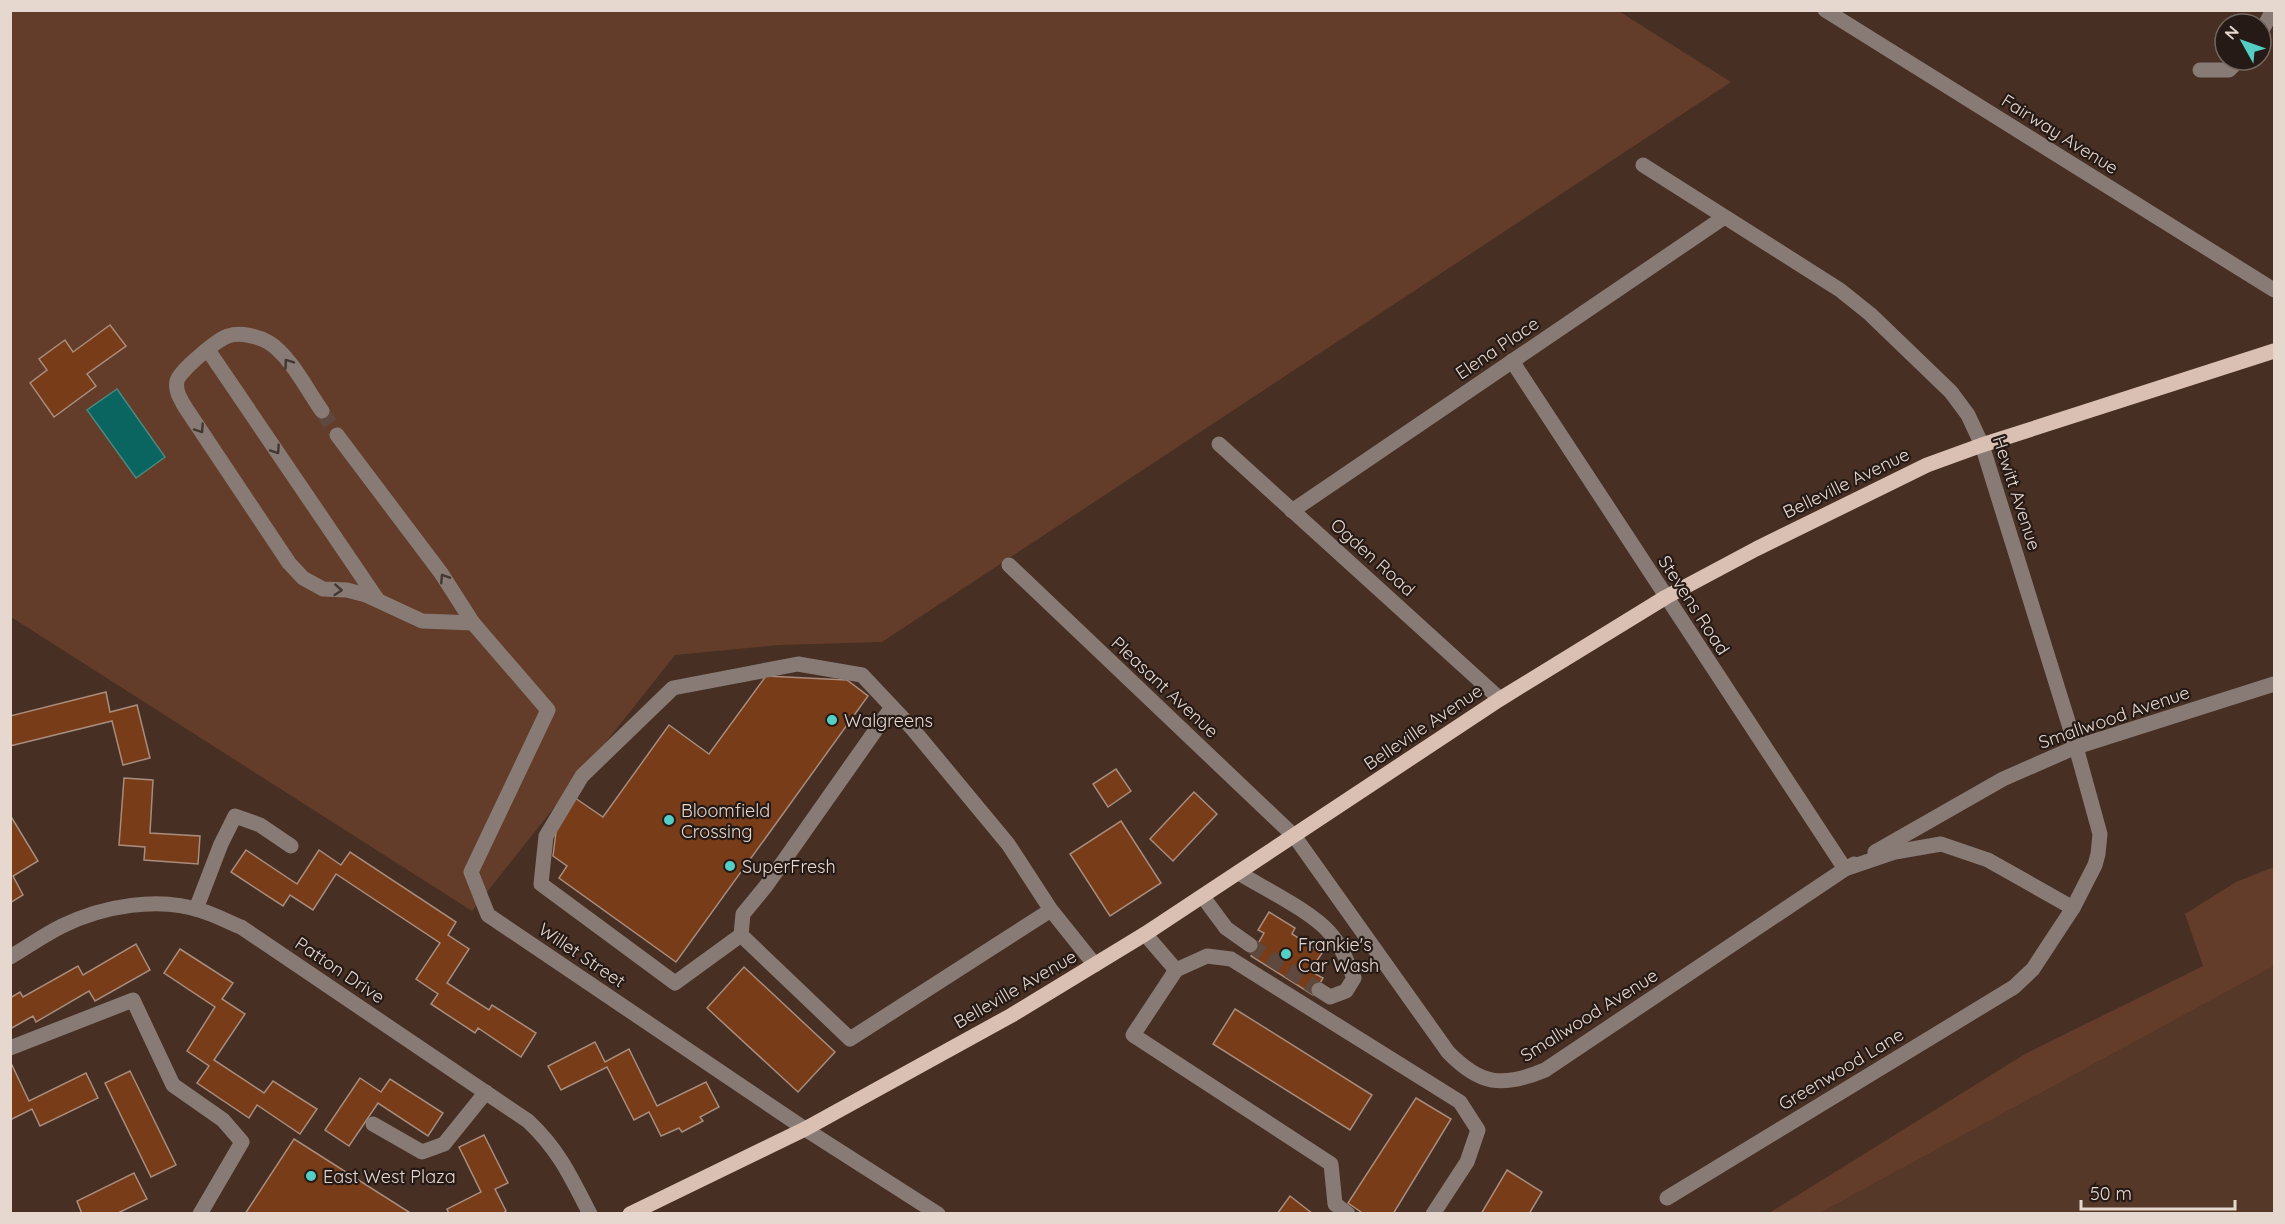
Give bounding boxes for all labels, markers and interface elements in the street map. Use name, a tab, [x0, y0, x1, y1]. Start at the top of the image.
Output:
north arrow	[2213, 12, 2273, 72]
text: N	[2220, 21, 2243, 43]
street label: Fairway Avenue	[1997, 89, 2123, 179]
street label: Elena Place	[1451, 312, 1543, 384]
one-way arrow	[285, 359, 296, 370]
one-way arrow	[192, 423, 204, 433]
street label: Hewitt Avenue	[1988, 433, 2046, 553]
street label: Belleville Avenue	[1779, 442, 1913, 524]
one-way arrow	[269, 444, 280, 455]
street label: Ogden Road	[1326, 513, 1420, 601]
street label: Stevens Road	[1653, 551, 1735, 659]
one-way arrow	[440, 574, 451, 585]
one-way arrow	[333, 583, 342, 596]
street label: Pleasant Avenue	[1107, 631, 1223, 743]
street label: Belleville Avenue	[1359, 679, 1487, 775]
street label: Smallwood Avenue	[2036, 680, 2192, 754]
place label: Walgreens	[844, 709, 933, 732]
marker: Walgreens	[825, 713, 839, 727]
place label: Bloomfield Crossing	[681, 799, 770, 843]
marker: Bloomfield Crossing	[662, 813, 676, 827]
place label: SuperFresh	[742, 855, 836, 878]
marker: SuperFresh	[723, 859, 737, 873]
street label: Willet Street	[534, 918, 630, 992]
street label: Patton Drive	[291, 932, 389, 1008]
place label: Frankie's Car Wash	[1298, 933, 1379, 977]
street label: Belleville Avenue	[949, 944, 1081, 1034]
marker: Frankie's Car Wash	[1279, 947, 1293, 961]
street label: Smallwood Avenue	[1516, 963, 1662, 1067]
street label: Greenwood Lane	[1774, 1023, 1908, 1115]
place label: East West Plaza	[323, 1165, 456, 1188]
marker: East West Plaza	[304, 1169, 318, 1183]
scale bar	[2081, 1173, 2236, 1211]
text: 50 m	[2090, 1182, 2132, 1205]

